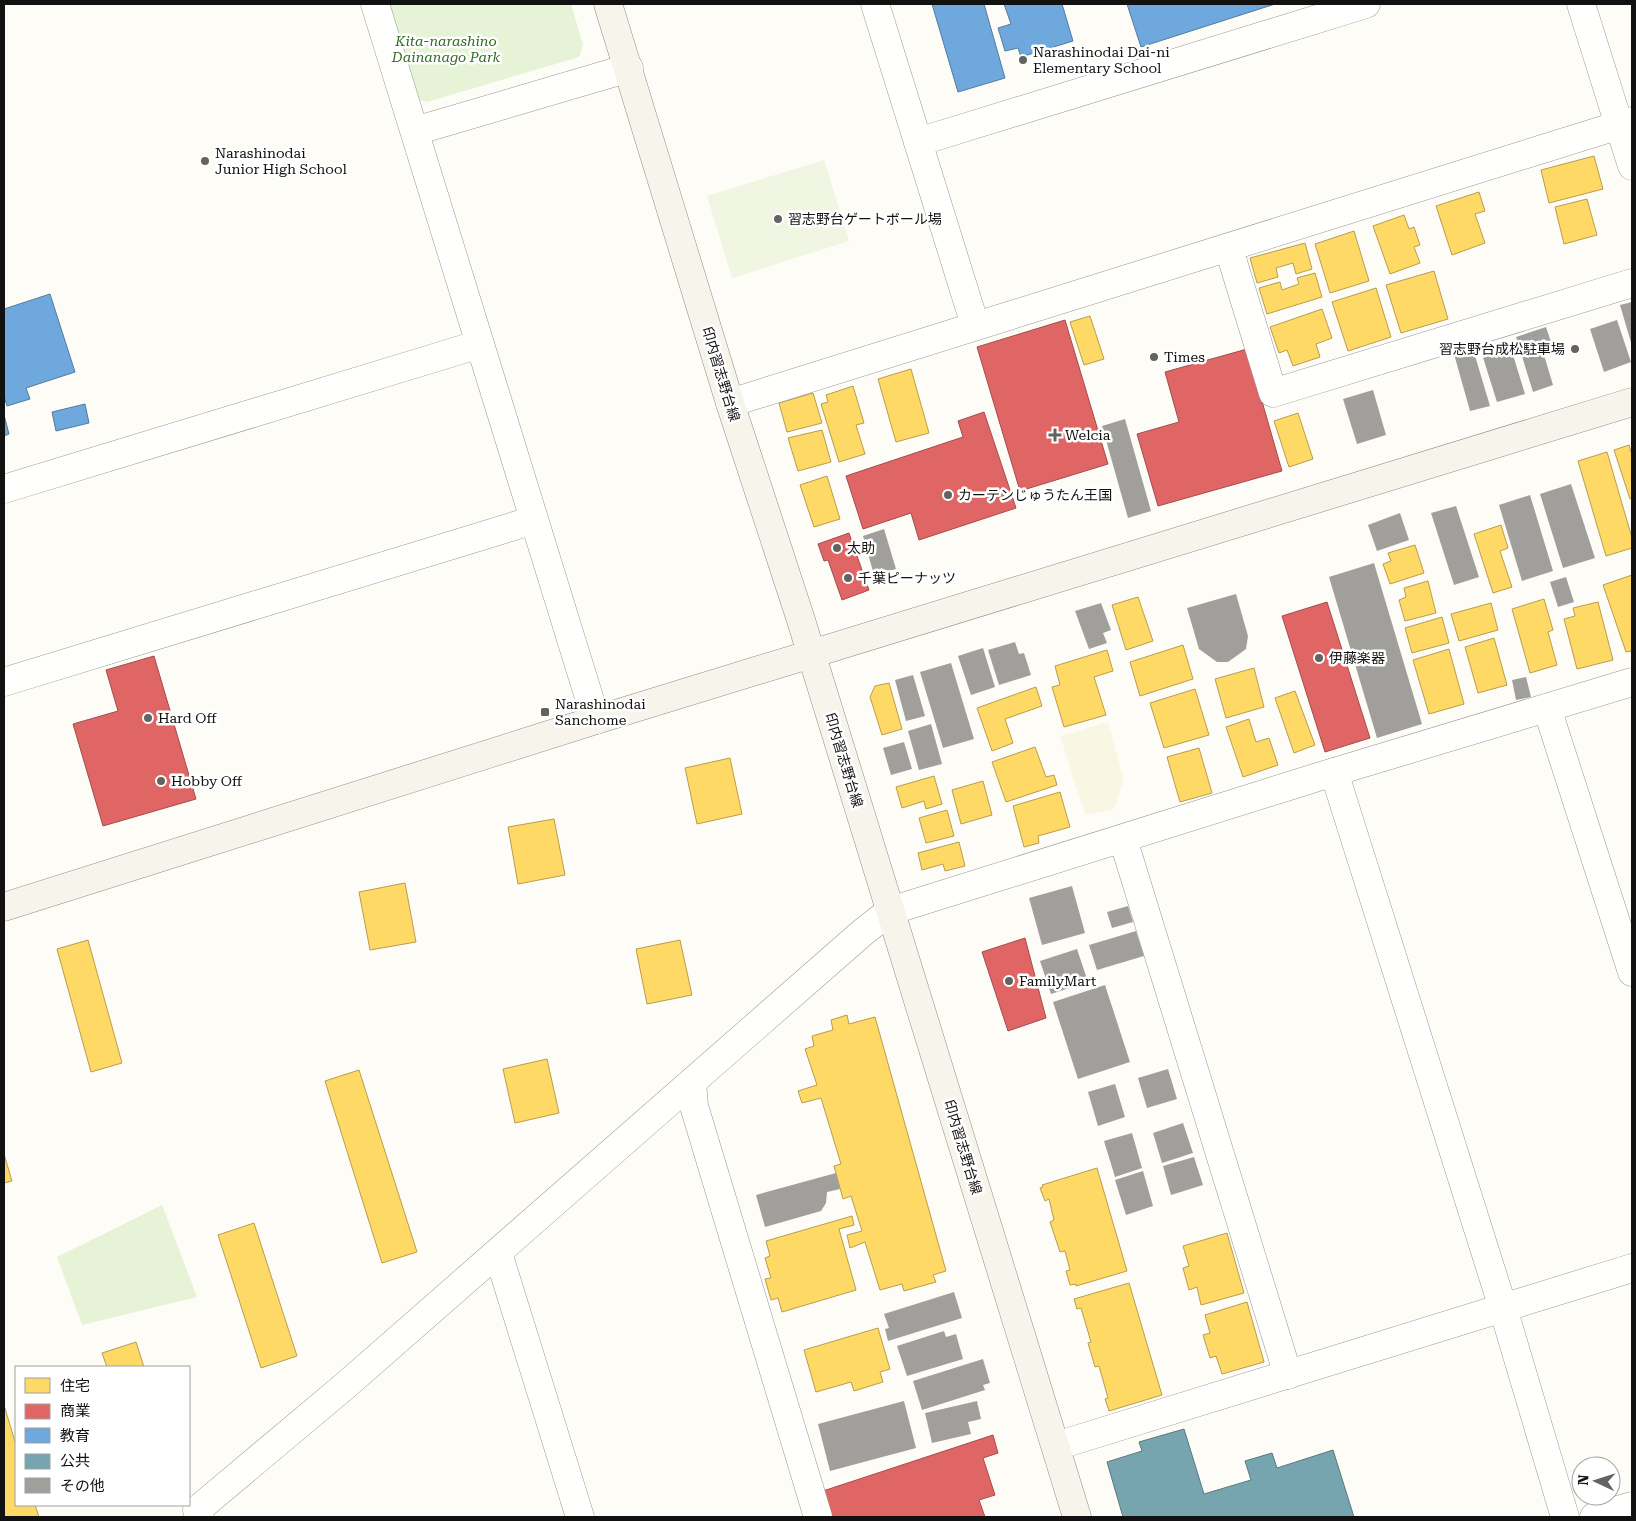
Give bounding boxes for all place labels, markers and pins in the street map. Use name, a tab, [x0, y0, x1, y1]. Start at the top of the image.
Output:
place label: Narashinodai Dai-ni Elementary School	[1033, 44, 1170, 76]
marker: Narashinodai Dai-ni Elementary School	[1017, 54, 1029, 66]
place label: Narashinodai Junior High School	[215, 145, 347, 177]
marker: Narashinodai Junior High School	[199, 155, 211, 167]
place label: 習志野台ゲートボール場	[788, 211, 942, 227]
marker: 習志野台ゲートボール場	[772, 213, 784, 225]
place label: 習志野台成松駐車場	[1439, 341, 1565, 357]
marker: 習志野台成松駐車場	[1569, 343, 1581, 355]
place label: Times	[1164, 349, 1205, 365]
marker: Times	[1148, 351, 1160, 363]
place label: Welcia	[1065, 427, 1111, 443]
marker: Welcia	[1049, 429, 1061, 441]
place label: カーテンじゅうたん王国	[958, 487, 1112, 503]
marker: カーテンじゅうたん王国	[942, 489, 954, 501]
place label: 太助	[847, 540, 875, 556]
marker: 太助	[831, 542, 843, 554]
place label: 千葉ピーナッツ	[858, 570, 956, 586]
marker: 千葉ピーナッツ	[842, 572, 854, 584]
place label: 伊藤楽器	[1329, 650, 1385, 666]
marker: 伊藤楽器	[1313, 652, 1325, 664]
place label: Narashinodai Sanchome	[555, 696, 646, 728]
marker: Narashinodai Sanchome	[539, 706, 551, 718]
place label: Hard Off	[158, 710, 217, 726]
marker: Hard Off	[142, 712, 154, 724]
place label: Hobby Off	[171, 773, 243, 789]
marker: Hobby Off	[155, 775, 167, 787]
place label: FamilyMart	[1019, 973, 1096, 989]
marker: FamilyMart	[1003, 975, 1015, 987]

